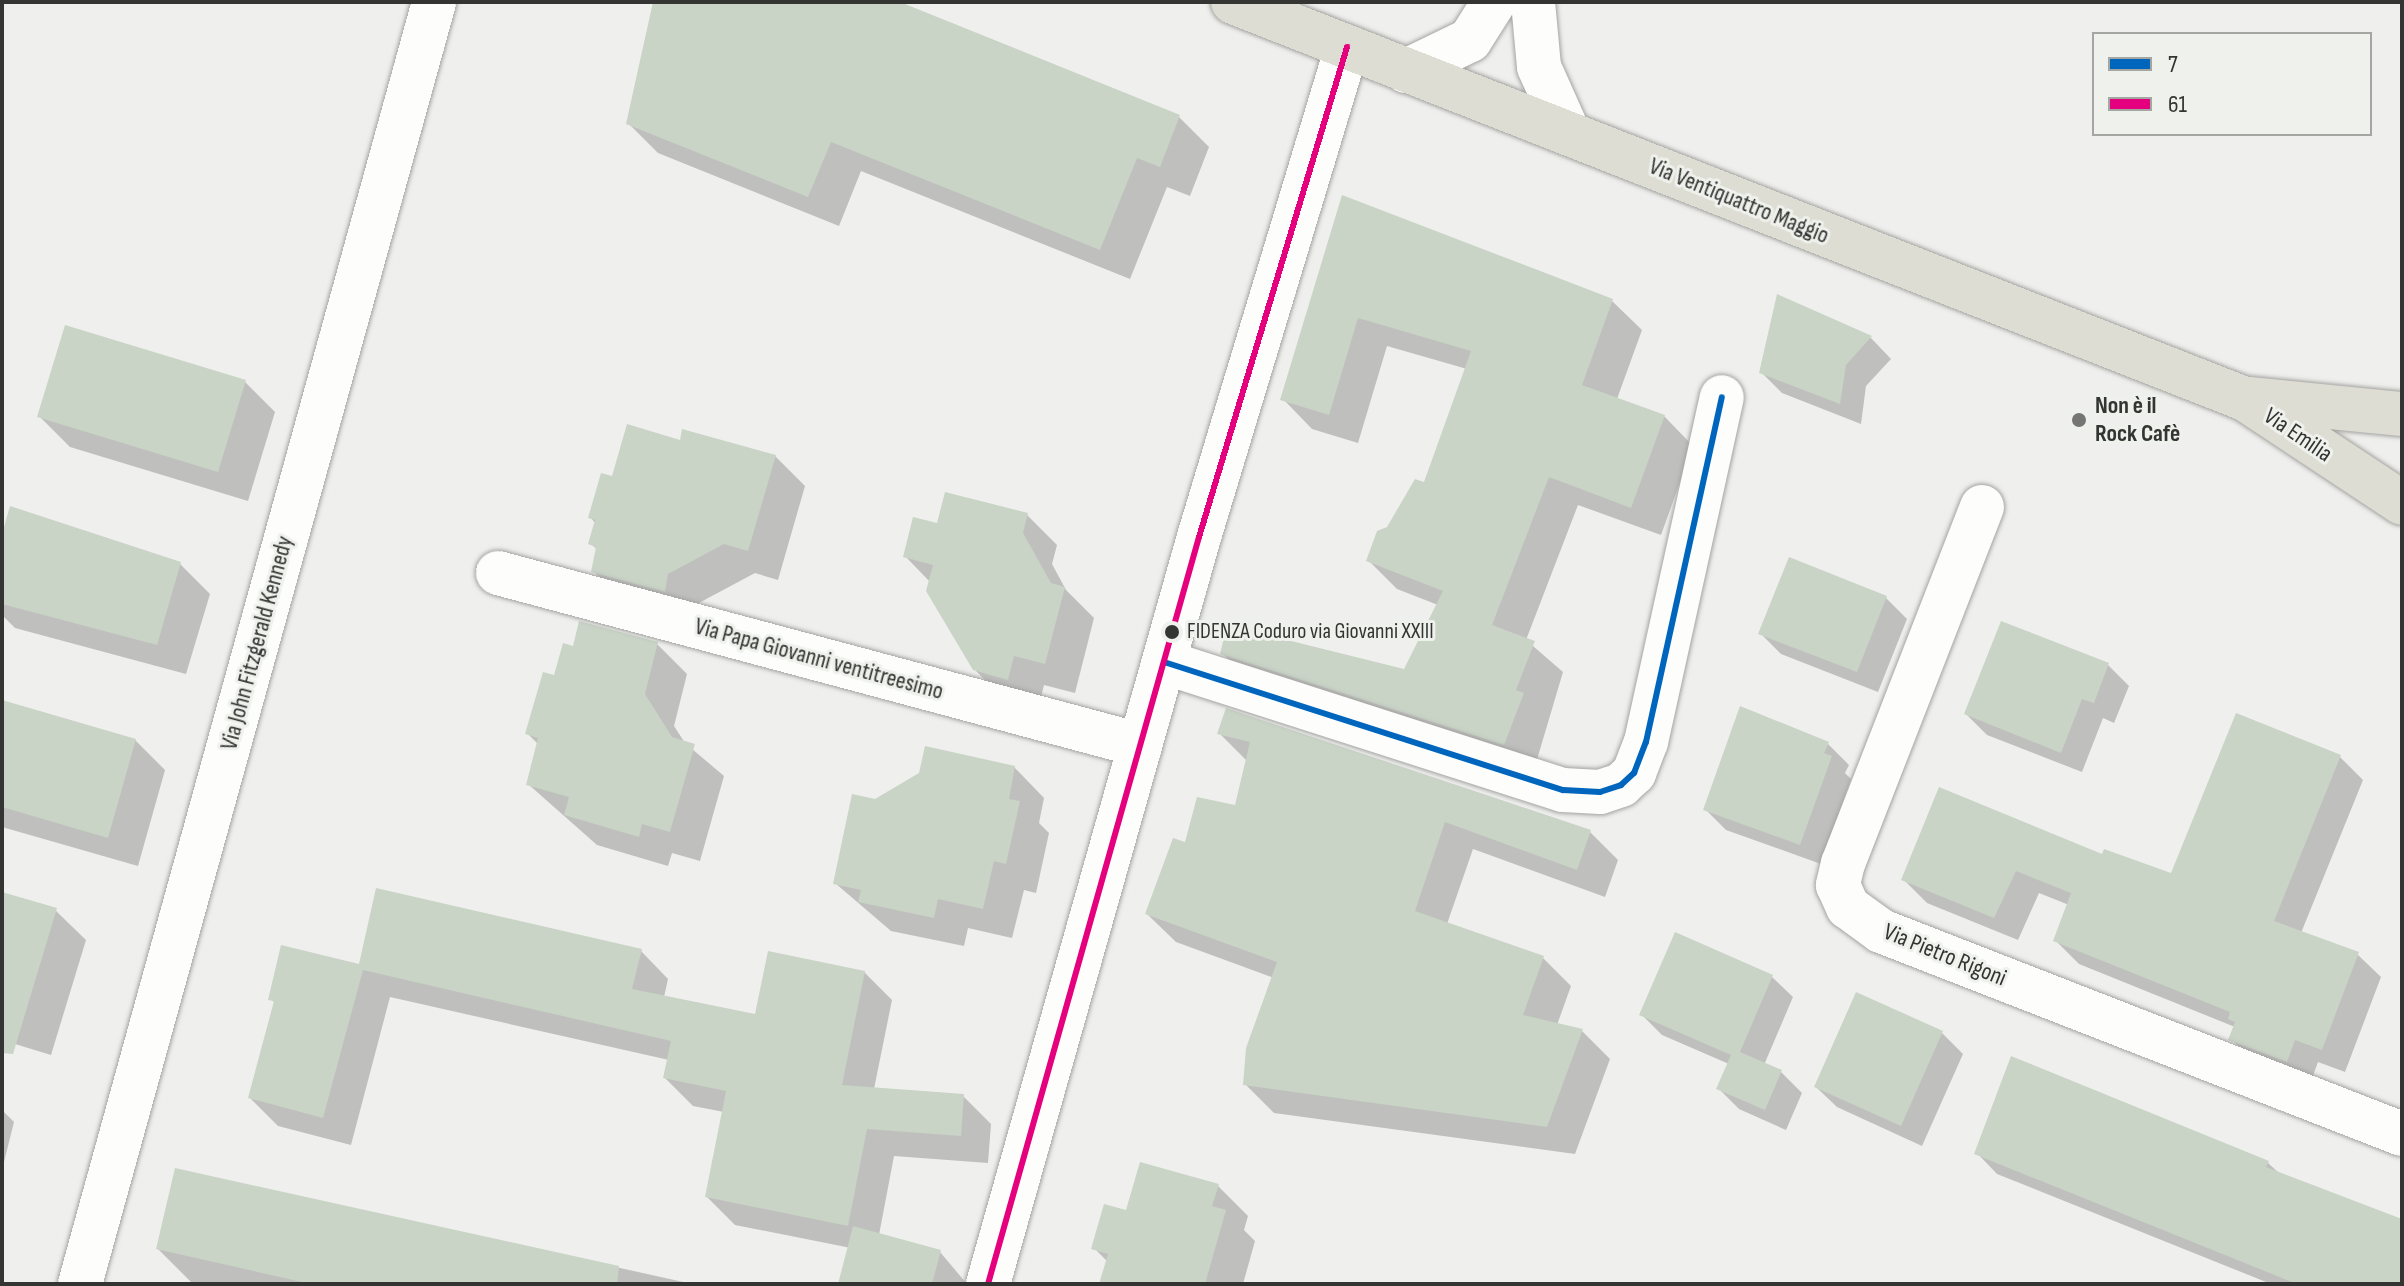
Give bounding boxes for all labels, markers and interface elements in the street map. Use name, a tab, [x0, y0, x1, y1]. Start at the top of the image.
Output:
legend	[2092, 32, 2372, 136]
text: 7	[2168, 50, 2178, 79]
text: 61	[2168, 90, 2187, 119]
street label: Via Ventiquattro Maggio	[1645, 152, 1833, 250]
place label: Non è il Rock Cafè	[2095, 392, 2180, 448]
street label: Via Emilia	[2258, 402, 2338, 468]
marker: Non è il Rock Cafè	[2070, 411, 2088, 429]
street label: Via John Fitzgerald Kennedy	[215, 533, 299, 753]
street label: Via Papa Giovanni ventitreesimo	[692, 612, 946, 706]
place label: FIDENZA Coduro via Giovanni XXIII	[1187, 619, 1434, 645]
marker: FIDENZA Coduro via Giovanni XXIII	[1164, 624, 1180, 640]
street label: Via Pietro Rigoni	[1879, 917, 2011, 993]

